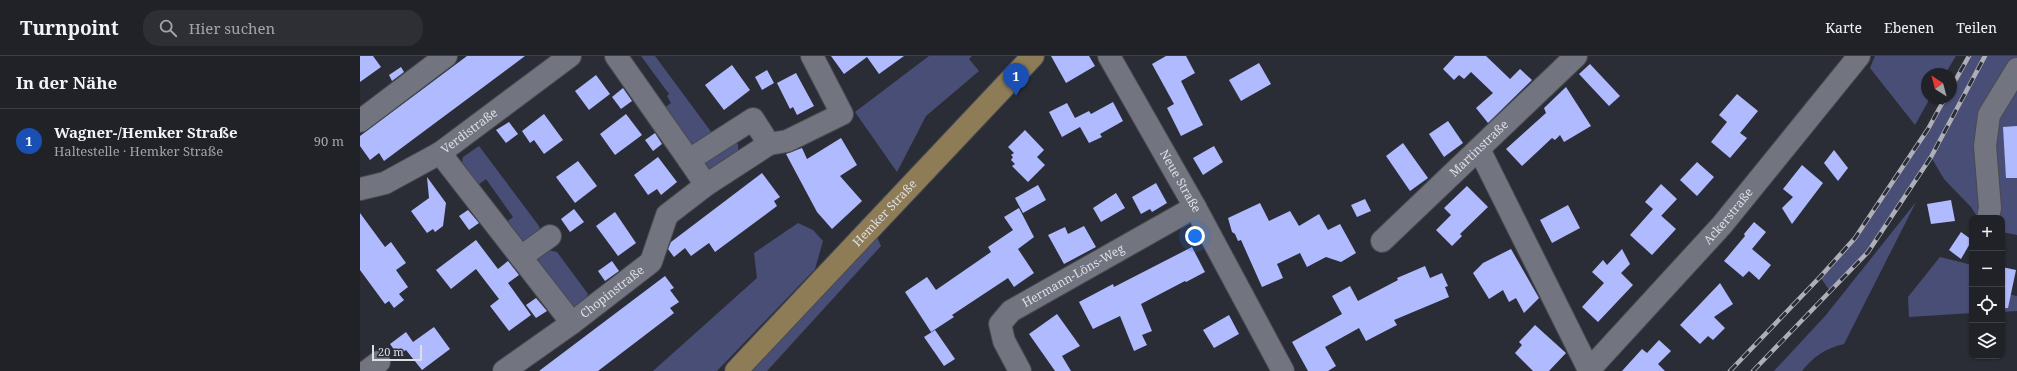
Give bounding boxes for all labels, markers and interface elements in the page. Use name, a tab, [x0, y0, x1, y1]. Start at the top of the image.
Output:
search box	[143, 10, 423, 46]
text: Turnpoint	[20, 15, 119, 41]
icon: search	[157, 17, 179, 39]
text: Hier suchen	[189, 18, 275, 38]
text: Karte	[1825, 18, 1862, 37]
text: Ebenen	[1884, 18, 1934, 37]
text: Teilen	[1956, 18, 1997, 37]
pin: 1	[1003, 63, 1029, 96]
north arrow	[1921, 68, 1957, 104]
text: In der Nähe	[16, 71, 117, 94]
street label: Verdistraße	[437, 104, 501, 157]
street label: Martinstraße	[1445, 116, 1512, 180]
text: Wagner-/Hemker Straße	[54, 122, 238, 142]
text: 1	[25, 132, 33, 150]
text: 90 m	[314, 132, 344, 150]
text: Haltestelle · Hemker Straße	[54, 142, 223, 160]
street label: Neue Straße	[1156, 146, 1205, 215]
street label: Hemker Straße	[849, 175, 920, 250]
street label: Ackerstraße	[1699, 184, 1757, 248]
map controls	[1969, 215, 2005, 359]
button: +	[1969, 215, 2005, 251]
your location	[1185, 226, 1205, 246]
street label: Hermann-Löns-Weg	[1019, 239, 1128, 311]
button: −	[1969, 251, 2005, 287]
street label: Chopinstraße	[576, 261, 648, 322]
button: locate	[1969, 287, 2005, 323]
button: layers	[1969, 323, 2005, 359]
scale bar	[372, 343, 422, 362]
text: 20 m	[378, 344, 404, 359]

